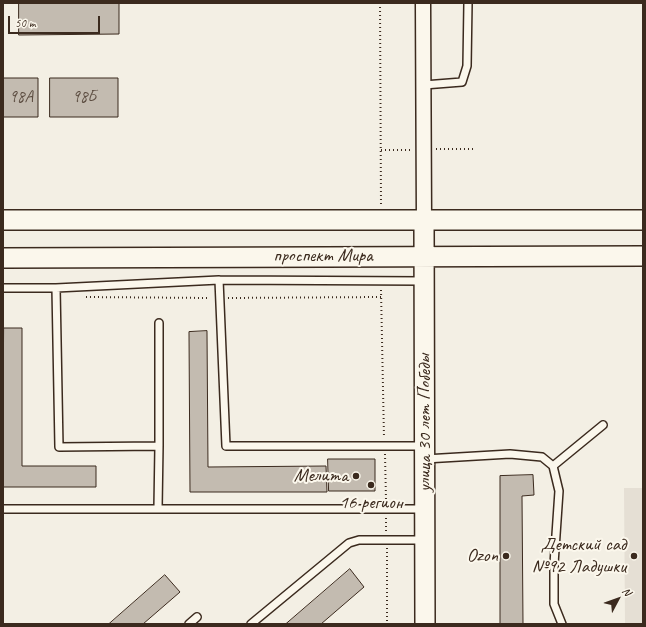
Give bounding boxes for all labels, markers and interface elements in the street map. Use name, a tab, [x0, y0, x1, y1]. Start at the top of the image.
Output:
scale bar	[10, 8, 102, 34]
text: 50 m	[15, 15, 35, 31]
house number: 98А	[9, 88, 33, 108]
house number: 98Б	[72, 88, 96, 108]
street label: проспект Мира	[273, 245, 373, 267]
street label: улица 30 лет Победы	[414, 354, 436, 492]
place label: Мелита	[294, 465, 348, 487]
marker: Мелита	[351, 471, 361, 481]
marker: 16 регион	[366, 480, 376, 490]
place label: 16 регион	[339, 492, 403, 514]
place label: Детский сад №92 Ладушки	[532, 534, 626, 578]
place label: Ozon	[467, 545, 498, 567]
marker: Ozon	[501, 551, 511, 561]
marker: Детский сад №92 Ладушки	[629, 551, 639, 561]
north arrow	[598, 579, 638, 619]
text: N	[620, 584, 635, 598]

